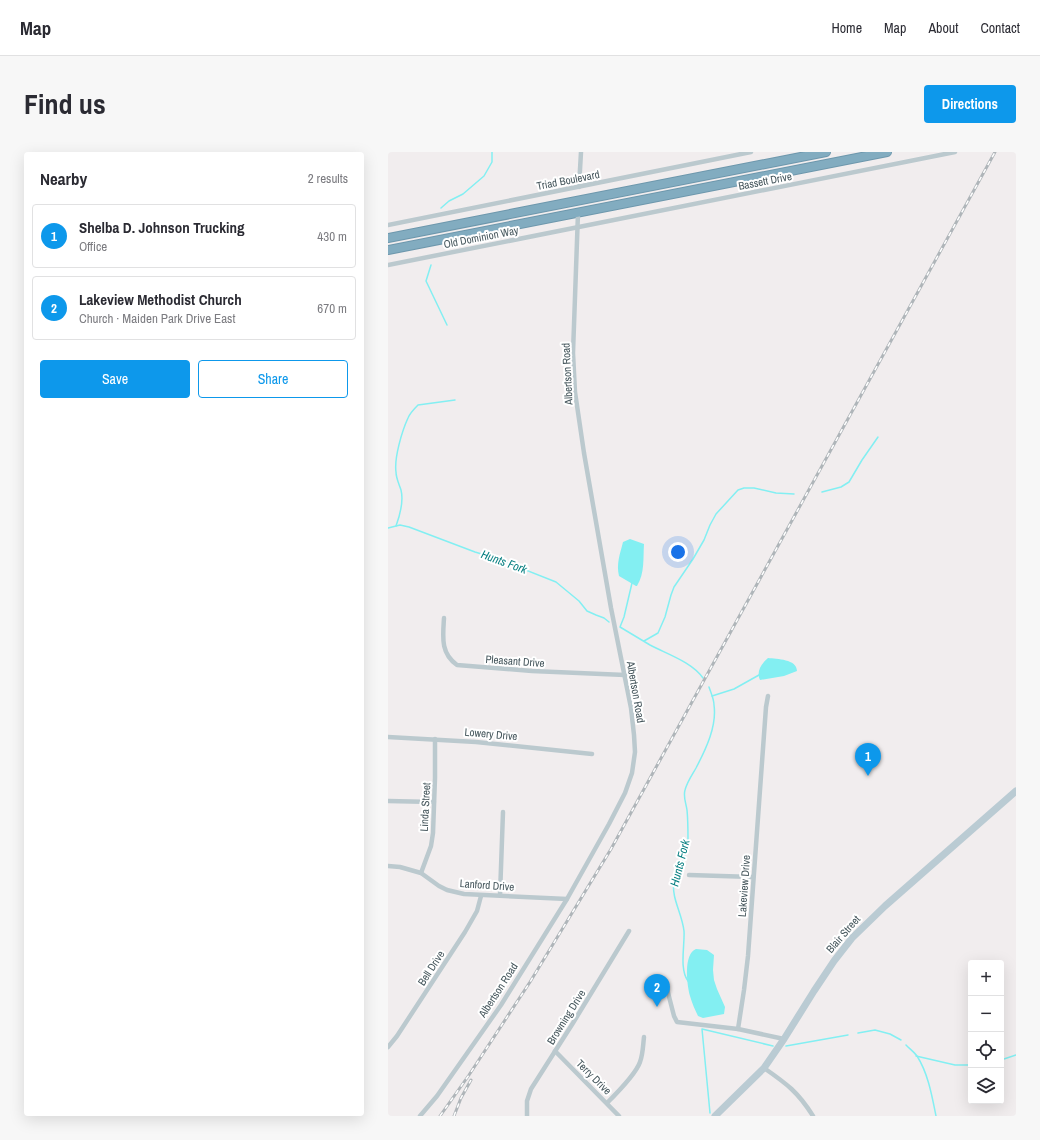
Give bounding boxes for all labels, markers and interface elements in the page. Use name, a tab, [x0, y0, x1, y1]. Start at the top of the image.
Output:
text: Map	[20, 15, 51, 41]
text: Home	[831, 19, 862, 37]
text: Map	[884, 19, 906, 37]
text: About	[928, 19, 958, 37]
text: Contact	[980, 19, 1020, 37]
text: Find us	[24, 85, 106, 123]
button: Directions	[924, 85, 1016, 123]
text: Nearby	[40, 167, 87, 190]
street label: Triad Boulevard	[535, 167, 601, 193]
street label: Bassett Drive	[737, 169, 793, 193]
text: 2 results	[308, 170, 348, 187]
text: Shelba D. Johnson Trucking	[79, 217, 244, 238]
street label: Old Dominion Way	[442, 223, 520, 251]
text: 1	[51, 228, 57, 245]
text: 430 m	[317, 228, 347, 245]
text: Office	[79, 238, 107, 255]
text: Lakeview Methodist Church	[79, 289, 242, 310]
text: 2	[51, 300, 57, 317]
text: 670 m	[317, 300, 347, 317]
text: Church · Maiden Park Drive East	[79, 310, 235, 327]
street label: Albertson Road	[558, 343, 576, 406]
button: Save	[40, 360, 190, 398]
button: Share	[198, 360, 348, 398]
your location	[668, 542, 688, 562]
water label: Hunts Fork	[479, 546, 530, 578]
street label: Pleasant Drive	[485, 652, 545, 670]
street label: Albertson Road	[624, 659, 648, 724]
street label: Lowery Drive	[464, 725, 518, 743]
pin: 1	[855, 743, 881, 776]
street label: Linda Street	[417, 782, 433, 832]
water label: Hunts Fork	[666, 837, 694, 888]
street label: Lakeview Drive	[735, 855, 753, 917]
street label: Lanford Drive	[459, 876, 515, 894]
street label: Blair Street	[823, 912, 863, 956]
street label: Bell Drive	[414, 948, 448, 988]
street label: Albertson Road	[475, 960, 521, 1021]
map controls	[968, 960, 1004, 1104]
button: +	[968, 960, 1004, 996]
pin: 2	[644, 974, 670, 1007]
street label: Browning Drive	[544, 987, 588, 1047]
button: −	[968, 996, 1004, 1032]
button: locate	[968, 1032, 1004, 1068]
street label: Terry Drive	[573, 1056, 615, 1098]
button: layers	[968, 1068, 1004, 1104]

